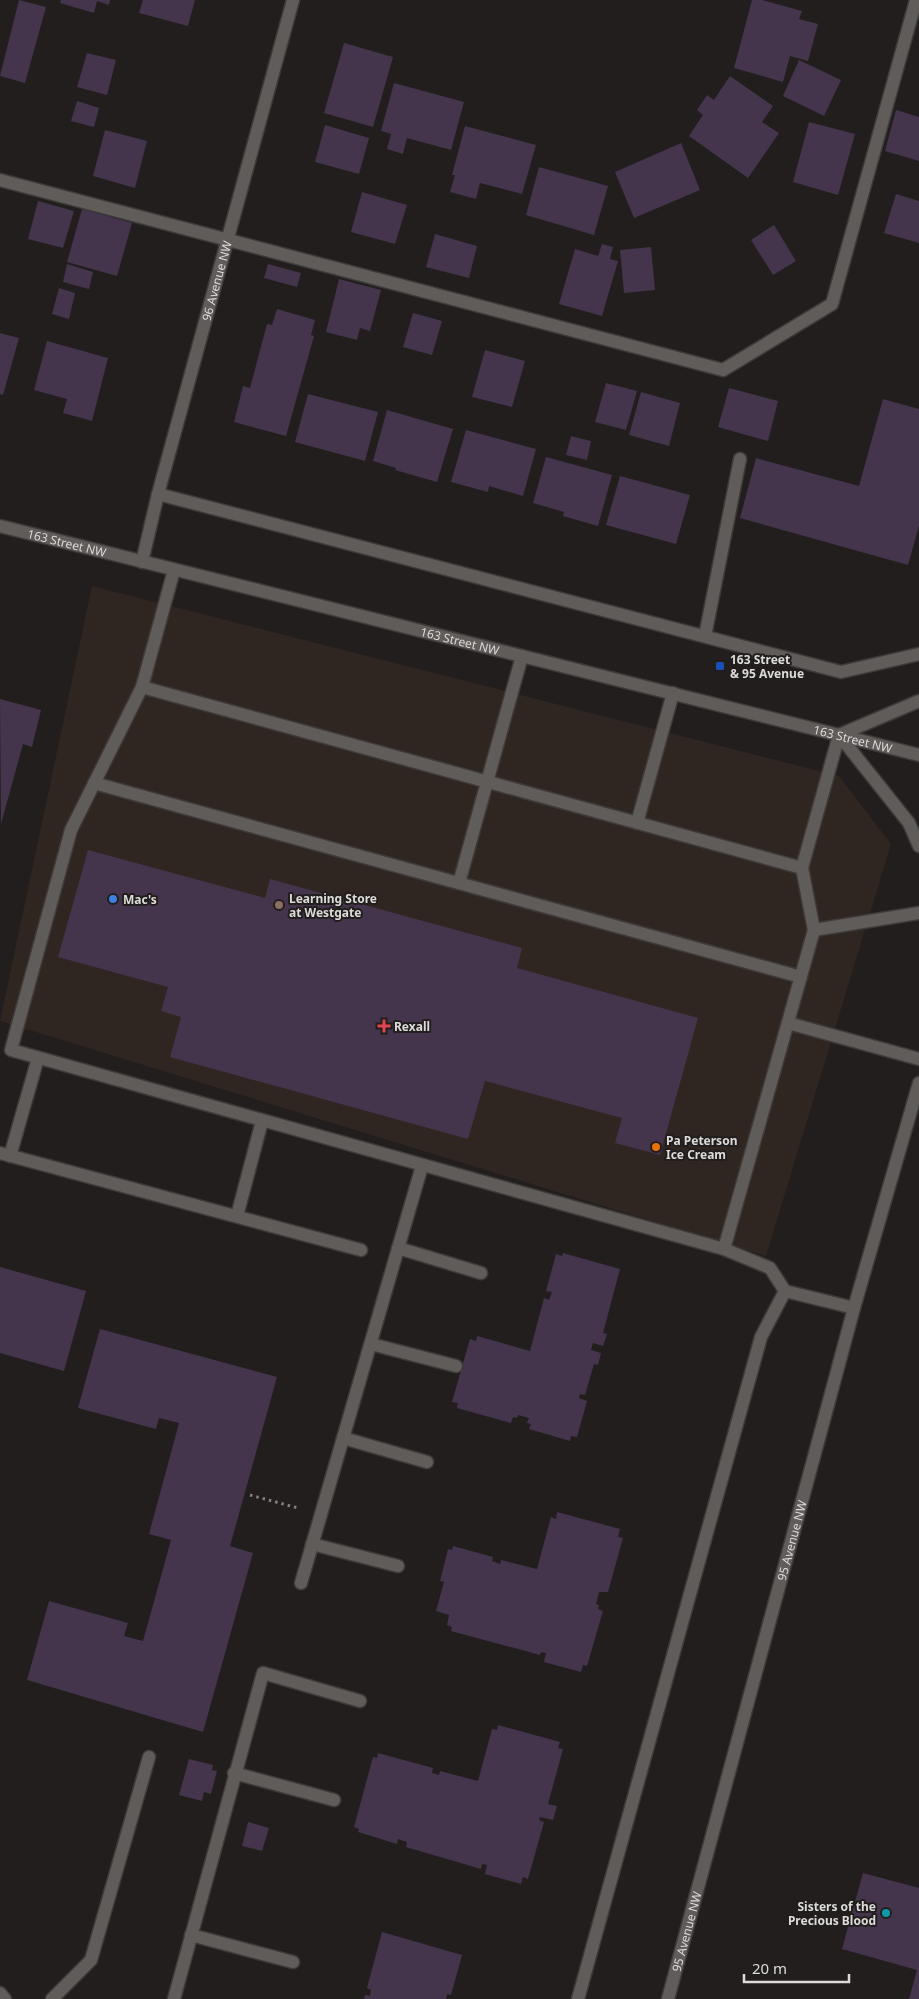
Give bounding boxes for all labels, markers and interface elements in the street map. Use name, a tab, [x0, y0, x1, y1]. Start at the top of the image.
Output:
street label: 96 Avenue NW	[197, 239, 235, 323]
street label: 163 Street NW	[26, 525, 108, 561]
street label: 163 Street NW	[419, 623, 501, 659]
place label: 163 Street & 95 Avenue	[730, 651, 804, 682]
marker: 163 Street & 95 Avenue	[714, 660, 726, 672]
street label: 163 Street NW	[812, 721, 894, 757]
place label: Learning Store at Westgate	[289, 890, 377, 921]
place label: Mac's	[123, 891, 157, 908]
marker: Mac's	[107, 893, 119, 905]
marker: Learning Store at Westgate	[273, 899, 285, 911]
place label: Rexall	[394, 1018, 430, 1035]
marker: Rexall	[378, 1020, 390, 1032]
place label: Pa Peterson Ice Cream	[666, 1132, 737, 1163]
marker: Pa Peterson Ice Cream	[650, 1141, 662, 1153]
street label: 95 Avenue NW	[773, 1498, 810, 1582]
street label: 95 Avenue NW	[667, 1889, 705, 1973]
place label: Sisters of the Precious Blood	[788, 1898, 876, 1929]
marker: Sisters of the Precious Blood	[880, 1907, 892, 1919]
scale bar	[744, 1952, 849, 1984]
text: 20 m	[752, 1958, 787, 1978]

